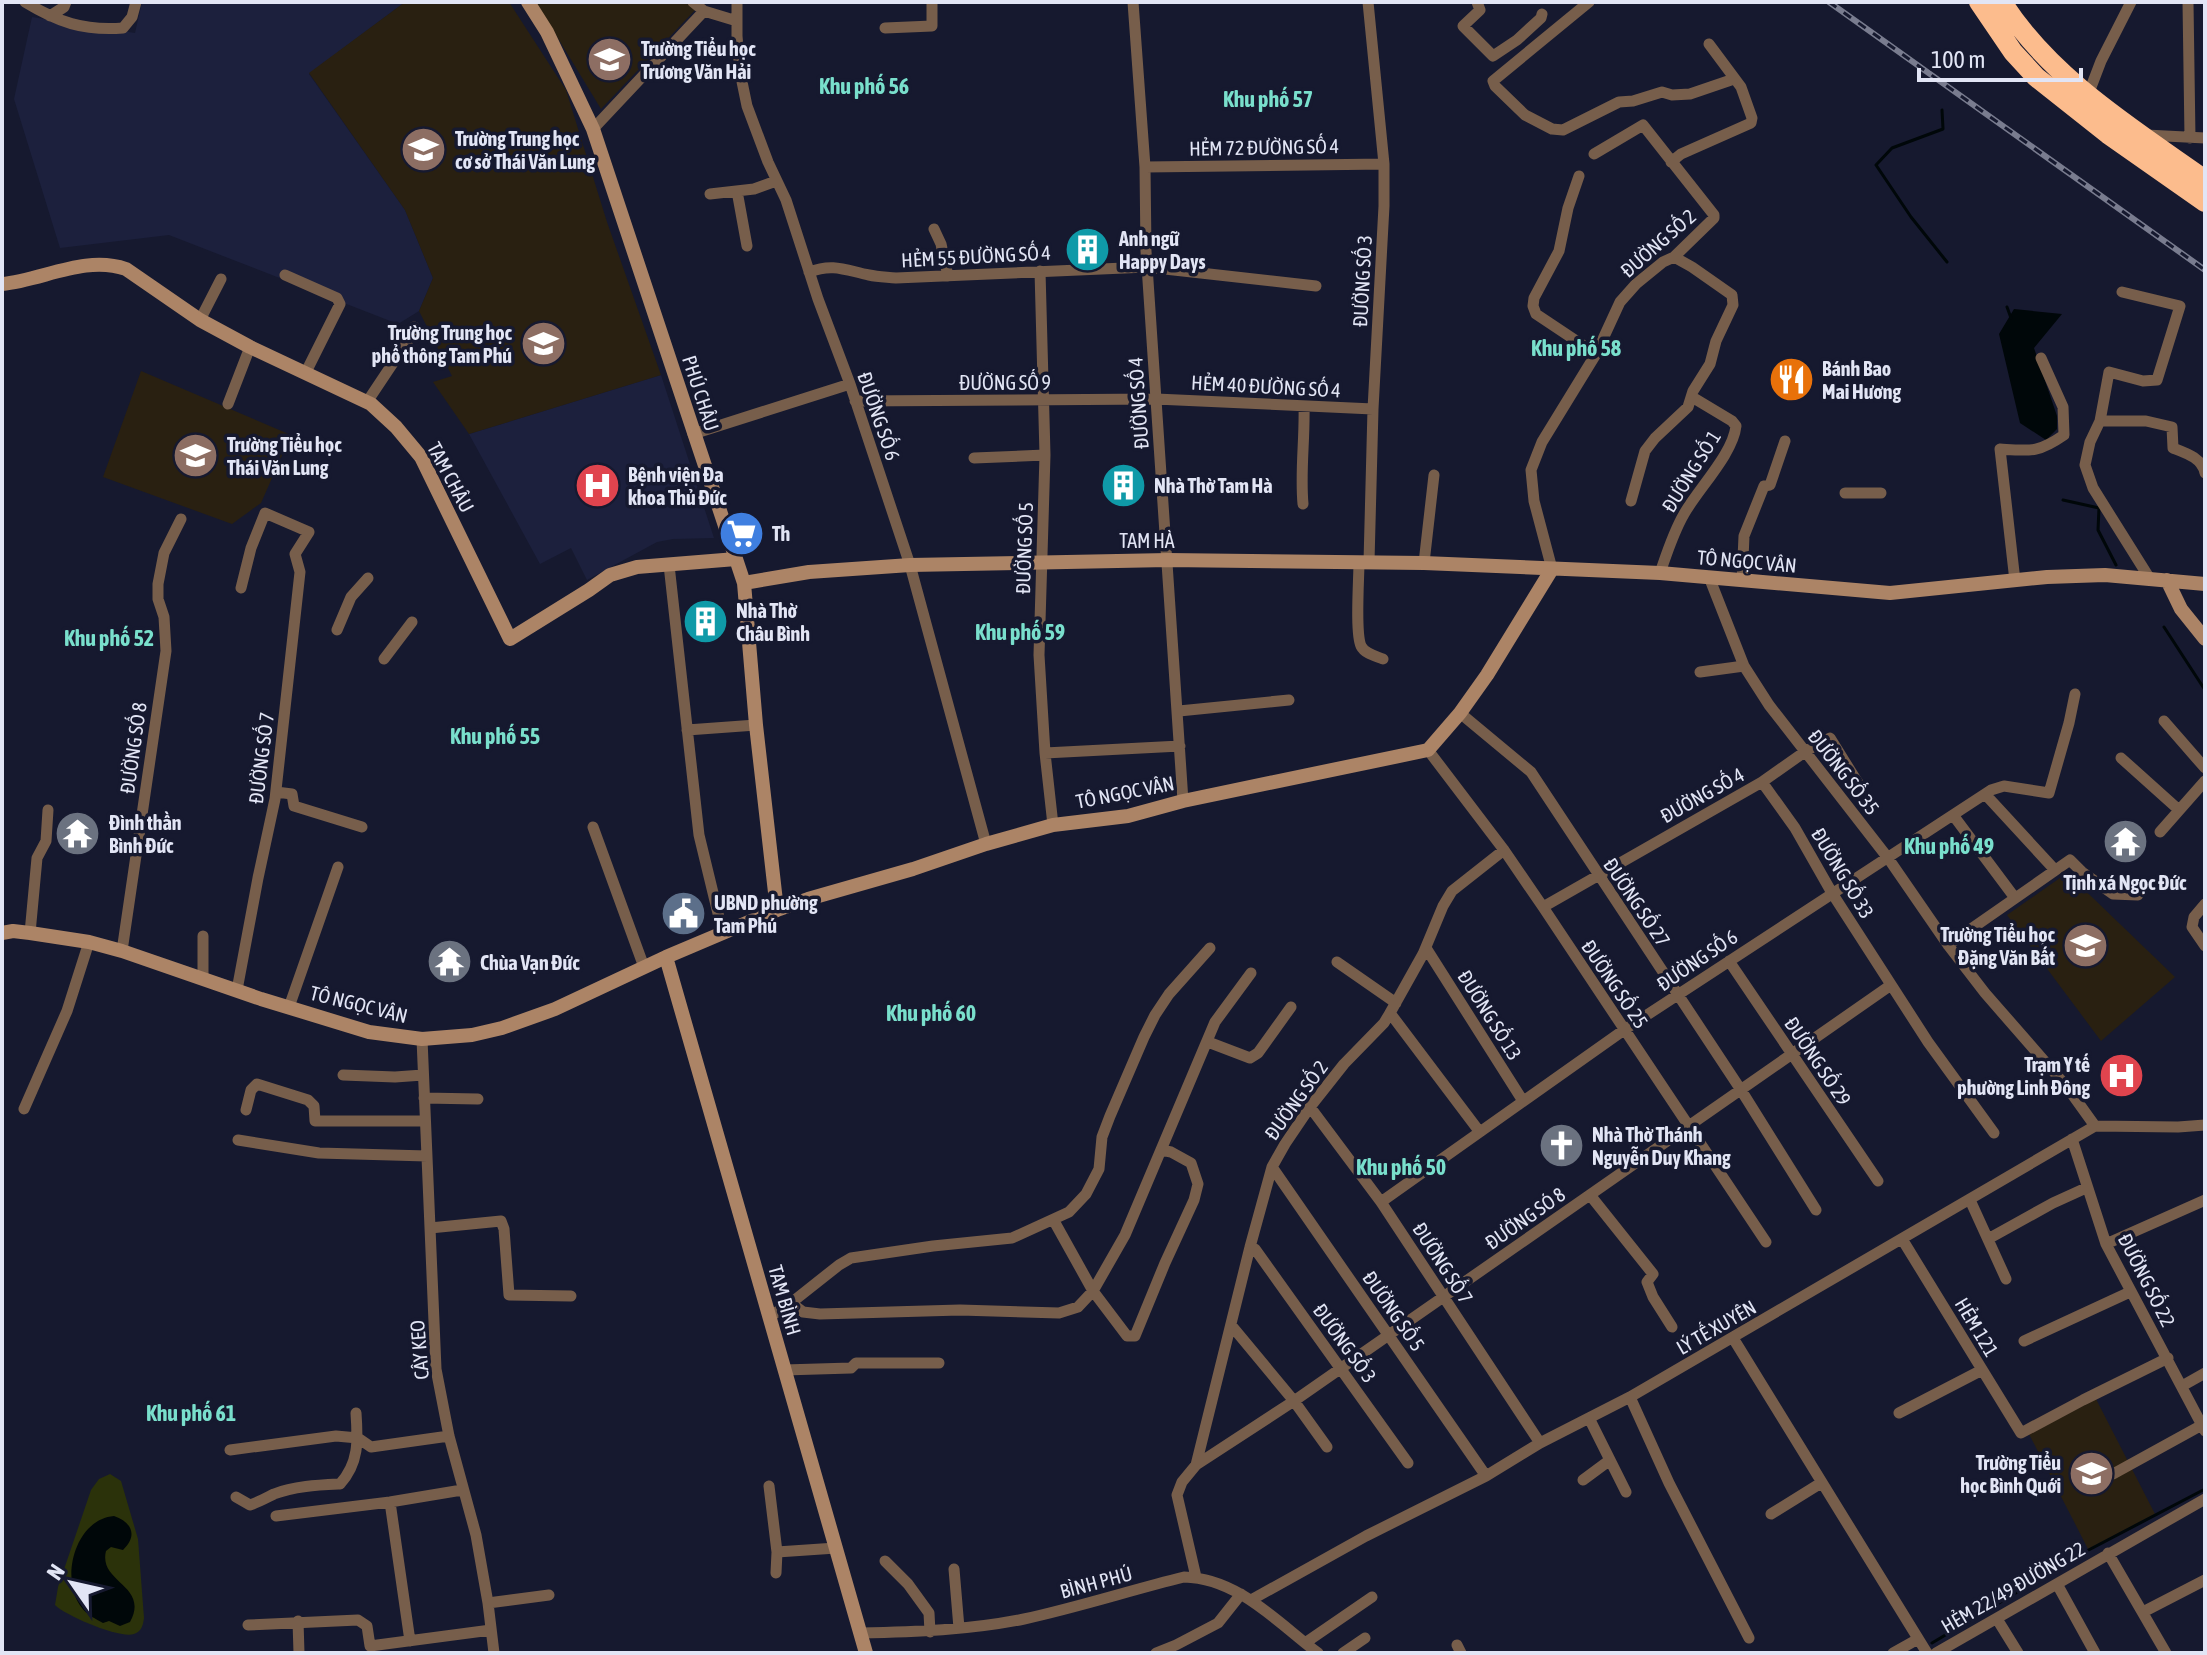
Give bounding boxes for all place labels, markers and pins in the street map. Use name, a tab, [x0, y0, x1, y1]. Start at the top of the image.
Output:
school or university icon: Trường Tiểu học Trương Văn Hải	[586, 35, 634, 83]
place label: Trường Tiểu học Trương Văn Hải	[641, 36, 756, 83]
school or university icon: Trường Trung học cơ sở Thái Văn Lung	[400, 126, 448, 174]
place label: Trường Trung học cơ sở Thái Văn Lung	[455, 127, 595, 173]
building icon: Anh ngữ Happy Days	[1064, 226, 1112, 274]
place label: Anh ngữ Happy Days	[1118, 227, 1205, 273]
school or university icon: Trường Trung học phổ thông Tam Phú	[519, 319, 567, 367]
place label: Trường Trung học phổ thông Tam Phú	[372, 321, 513, 367]
restaurant icon: Bánh Bao Mai Hương	[1767, 356, 1815, 404]
place label: Bánh Bao Mai Hương	[1822, 357, 1901, 403]
school or university icon: Trường Tiểu học Thái Văn Lung	[172, 432, 220, 480]
place label: Trường Tiểu học Thái Văn Lung	[227, 432, 342, 479]
building icon: Nhà Thờ Tam Hà	[1099, 461, 1147, 509]
hospital icon: Bệnh viện Đa khoa Thủ Đức	[573, 462, 621, 510]
place label: Bệnh viện Đa khoa Thủ Đức	[628, 463, 727, 509]
place label: Nhà Thờ Tam Hà	[1154, 474, 1273, 497]
supermarket icon: Th	[717, 509, 765, 557]
place label: Th	[772, 522, 790, 545]
building icon: Nhà Thờ Châu Bình	[681, 598, 729, 646]
place label: Nhà Thờ Châu Bình	[736, 599, 810, 645]
temple icon: Đình thần Bình Đức	[54, 809, 102, 857]
place label: Đình thần Bình Đức	[109, 811, 181, 857]
temple icon: Tịnh xá Ngọc Đức	[2101, 818, 2149, 866]
place label: Tịnh xá Ngọc Đức	[2063, 871, 2187, 894]
public building icon: UBND phường Tam Phú	[659, 889, 707, 937]
place label: UBND phường Tam Phú	[714, 891, 818, 937]
place label: Trường Tiểu học Đặng Văn Bất	[1940, 922, 2056, 969]
school or university icon: Trường Tiểu học Đặng Văn Bất	[2062, 922, 2110, 970]
temple icon: Chùa Vạn Đức	[425, 938, 473, 986]
place label: Chùa Vạn Đức	[480, 951, 580, 974]
hospital icon: Trạm Y tế phường Linh Đông	[2097, 1051, 2145, 1099]
place label: Trạm Y tế phường Linh Đông	[1957, 1053, 2090, 1099]
church icon: Nhà Thờ Thánh Nguyễn Duy Khang	[1537, 1121, 1585, 1169]
place label: Nhà Thờ Thánh Nguyễn Duy Khang	[1592, 1123, 1731, 1169]
place label: Trường Tiểu học Bình Quới	[1960, 1450, 2061, 1497]
school or university icon: Trường Tiểu học Bình Quới	[2068, 1450, 2116, 1498]

